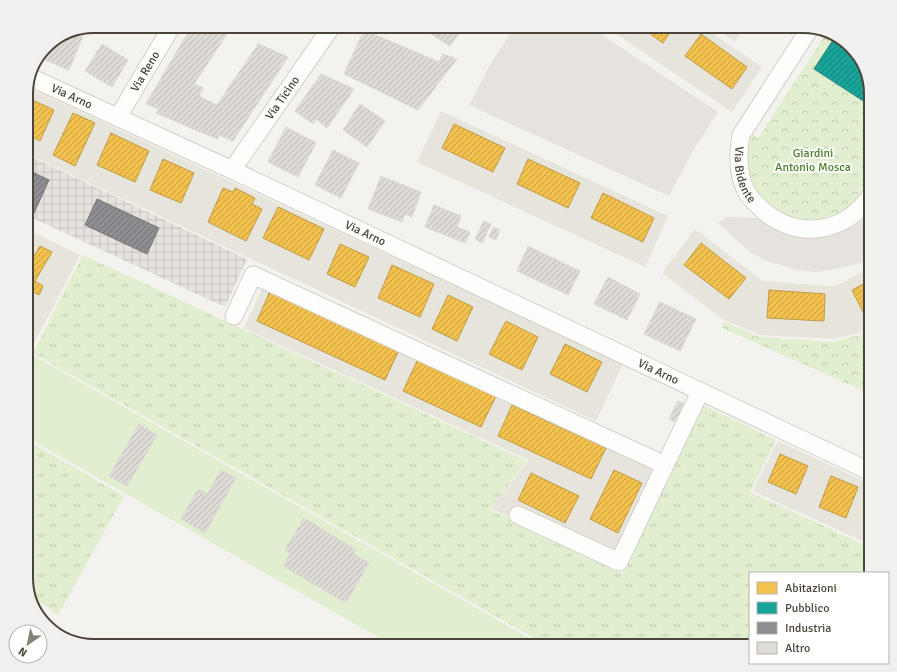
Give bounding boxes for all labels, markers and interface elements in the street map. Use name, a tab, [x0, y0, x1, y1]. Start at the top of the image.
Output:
street label: Via Reno	[127, 48, 163, 95]
street label: Via Ticino	[262, 73, 303, 122]
street label: Via Arno	[49, 80, 95, 112]
street label: Via Bidente	[731, 146, 759, 206]
park label: Giardini Antonio Mosca	[775, 146, 851, 175]
street label: Via Arno	[343, 217, 388, 249]
street label: Via Arno	[636, 355, 681, 388]
legend	[749, 572, 889, 664]
text: Abitazioni	[785, 581, 837, 596]
text: Pubblico	[785, 601, 829, 616]
text: Industria	[785, 621, 831, 636]
north arrow	[8, 624, 48, 664]
text: Altro	[785, 641, 810, 656]
text: N	[16, 644, 30, 660]

